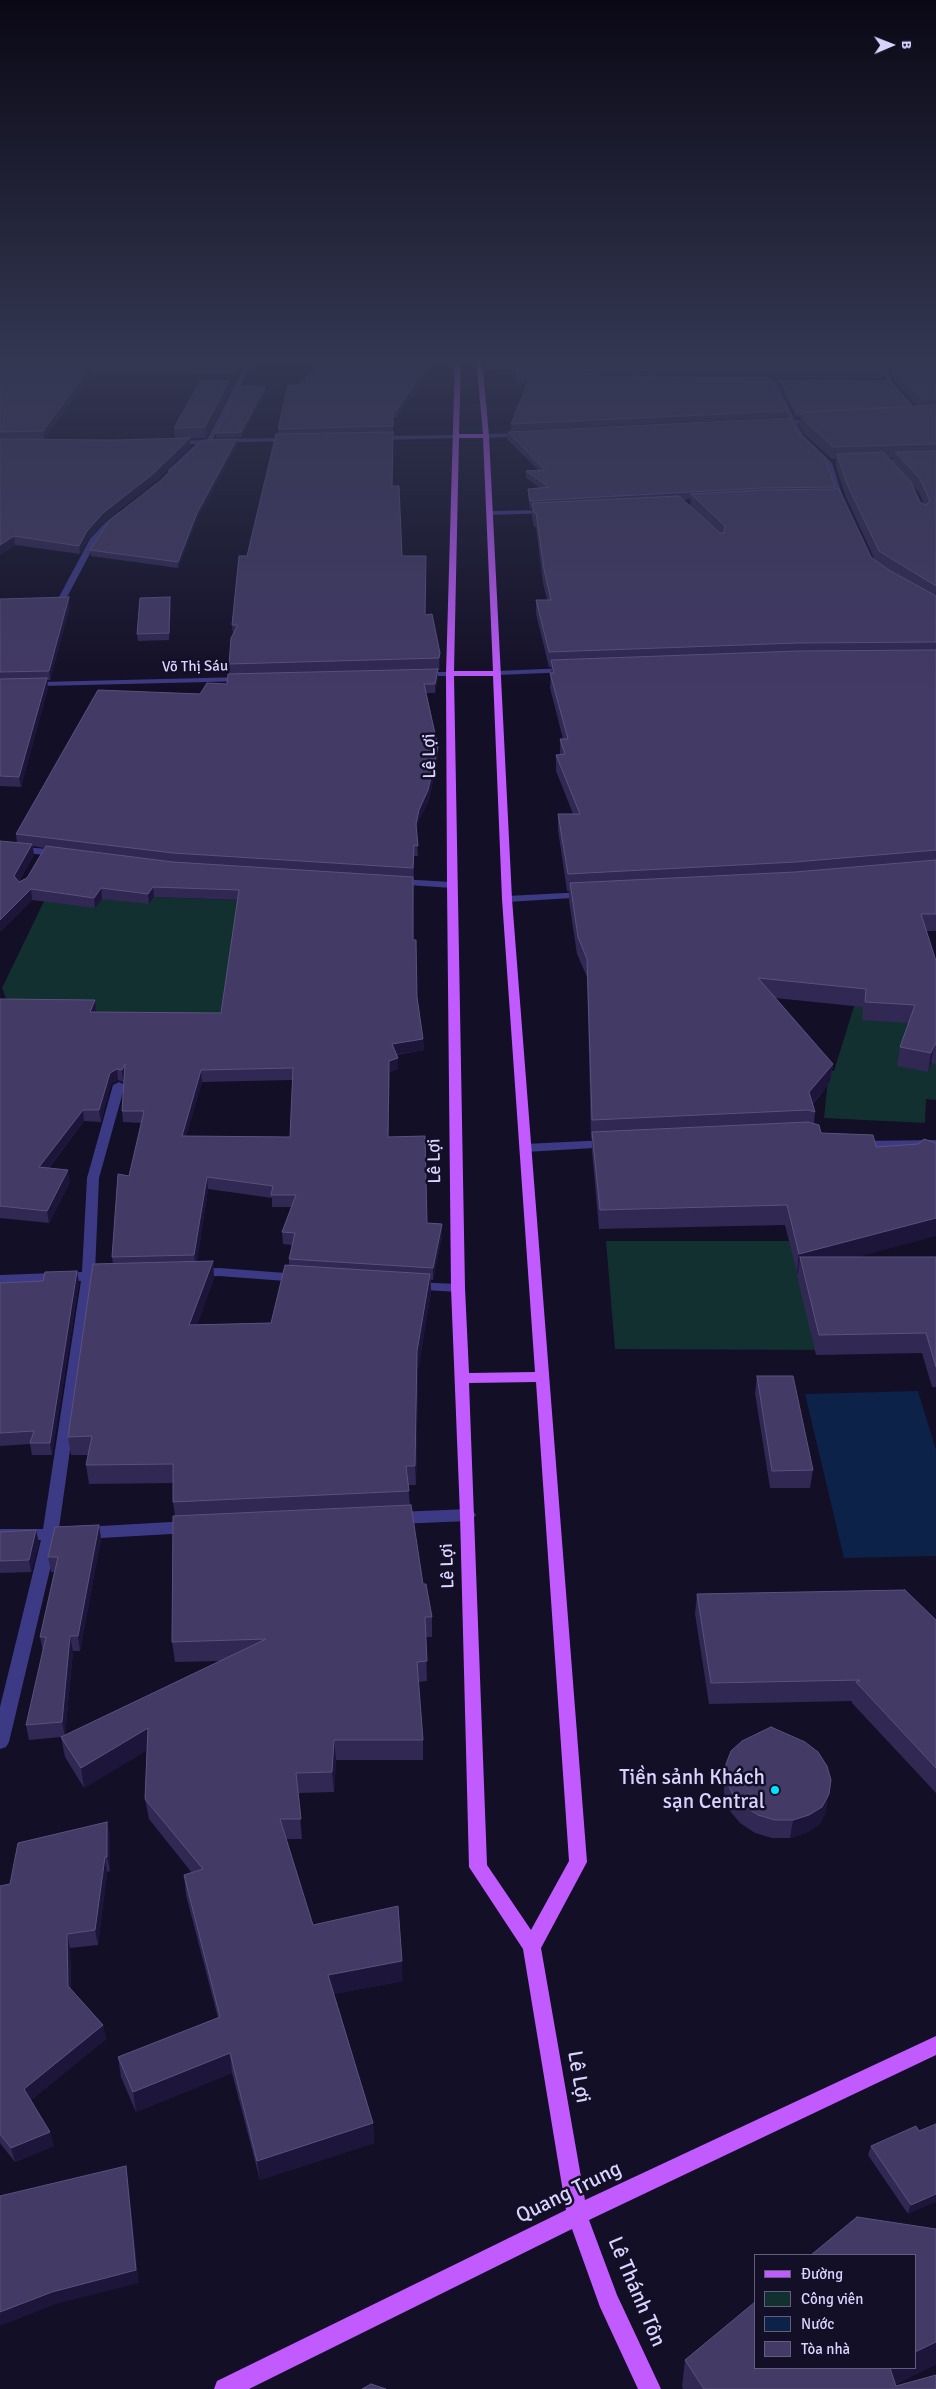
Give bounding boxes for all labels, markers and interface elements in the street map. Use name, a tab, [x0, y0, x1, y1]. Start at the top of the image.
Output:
north arrow	[866, 20, 916, 70]
text: B	[898, 40, 915, 49]
street label: Võ Thị Sáu	[162, 657, 228, 677]
street label: Lê Lợi	[419, 733, 441, 779]
street label: Lê Lợi	[424, 1138, 446, 1184]
street label: Lê Lợi	[436, 1543, 460, 1589]
place label: Tiền sảnh Khách sạn Central	[619, 1765, 765, 1815]
marker: Tiền sảnh Khách sạn Central	[769, 1784, 781, 1796]
street label: Lê Lợi	[561, 2049, 595, 2105]
street label: Quang Trung	[512, 2157, 626, 2229]
street label: Lê Thánh Tôn	[602, 2233, 670, 2351]
legend	[754, 2254, 916, 2369]
text: Đường	[801, 2265, 843, 2283]
text: Công viên	[801, 2290, 864, 2308]
text: Nước	[801, 2315, 834, 2333]
text: Tòa nhà	[801, 2340, 850, 2358]

